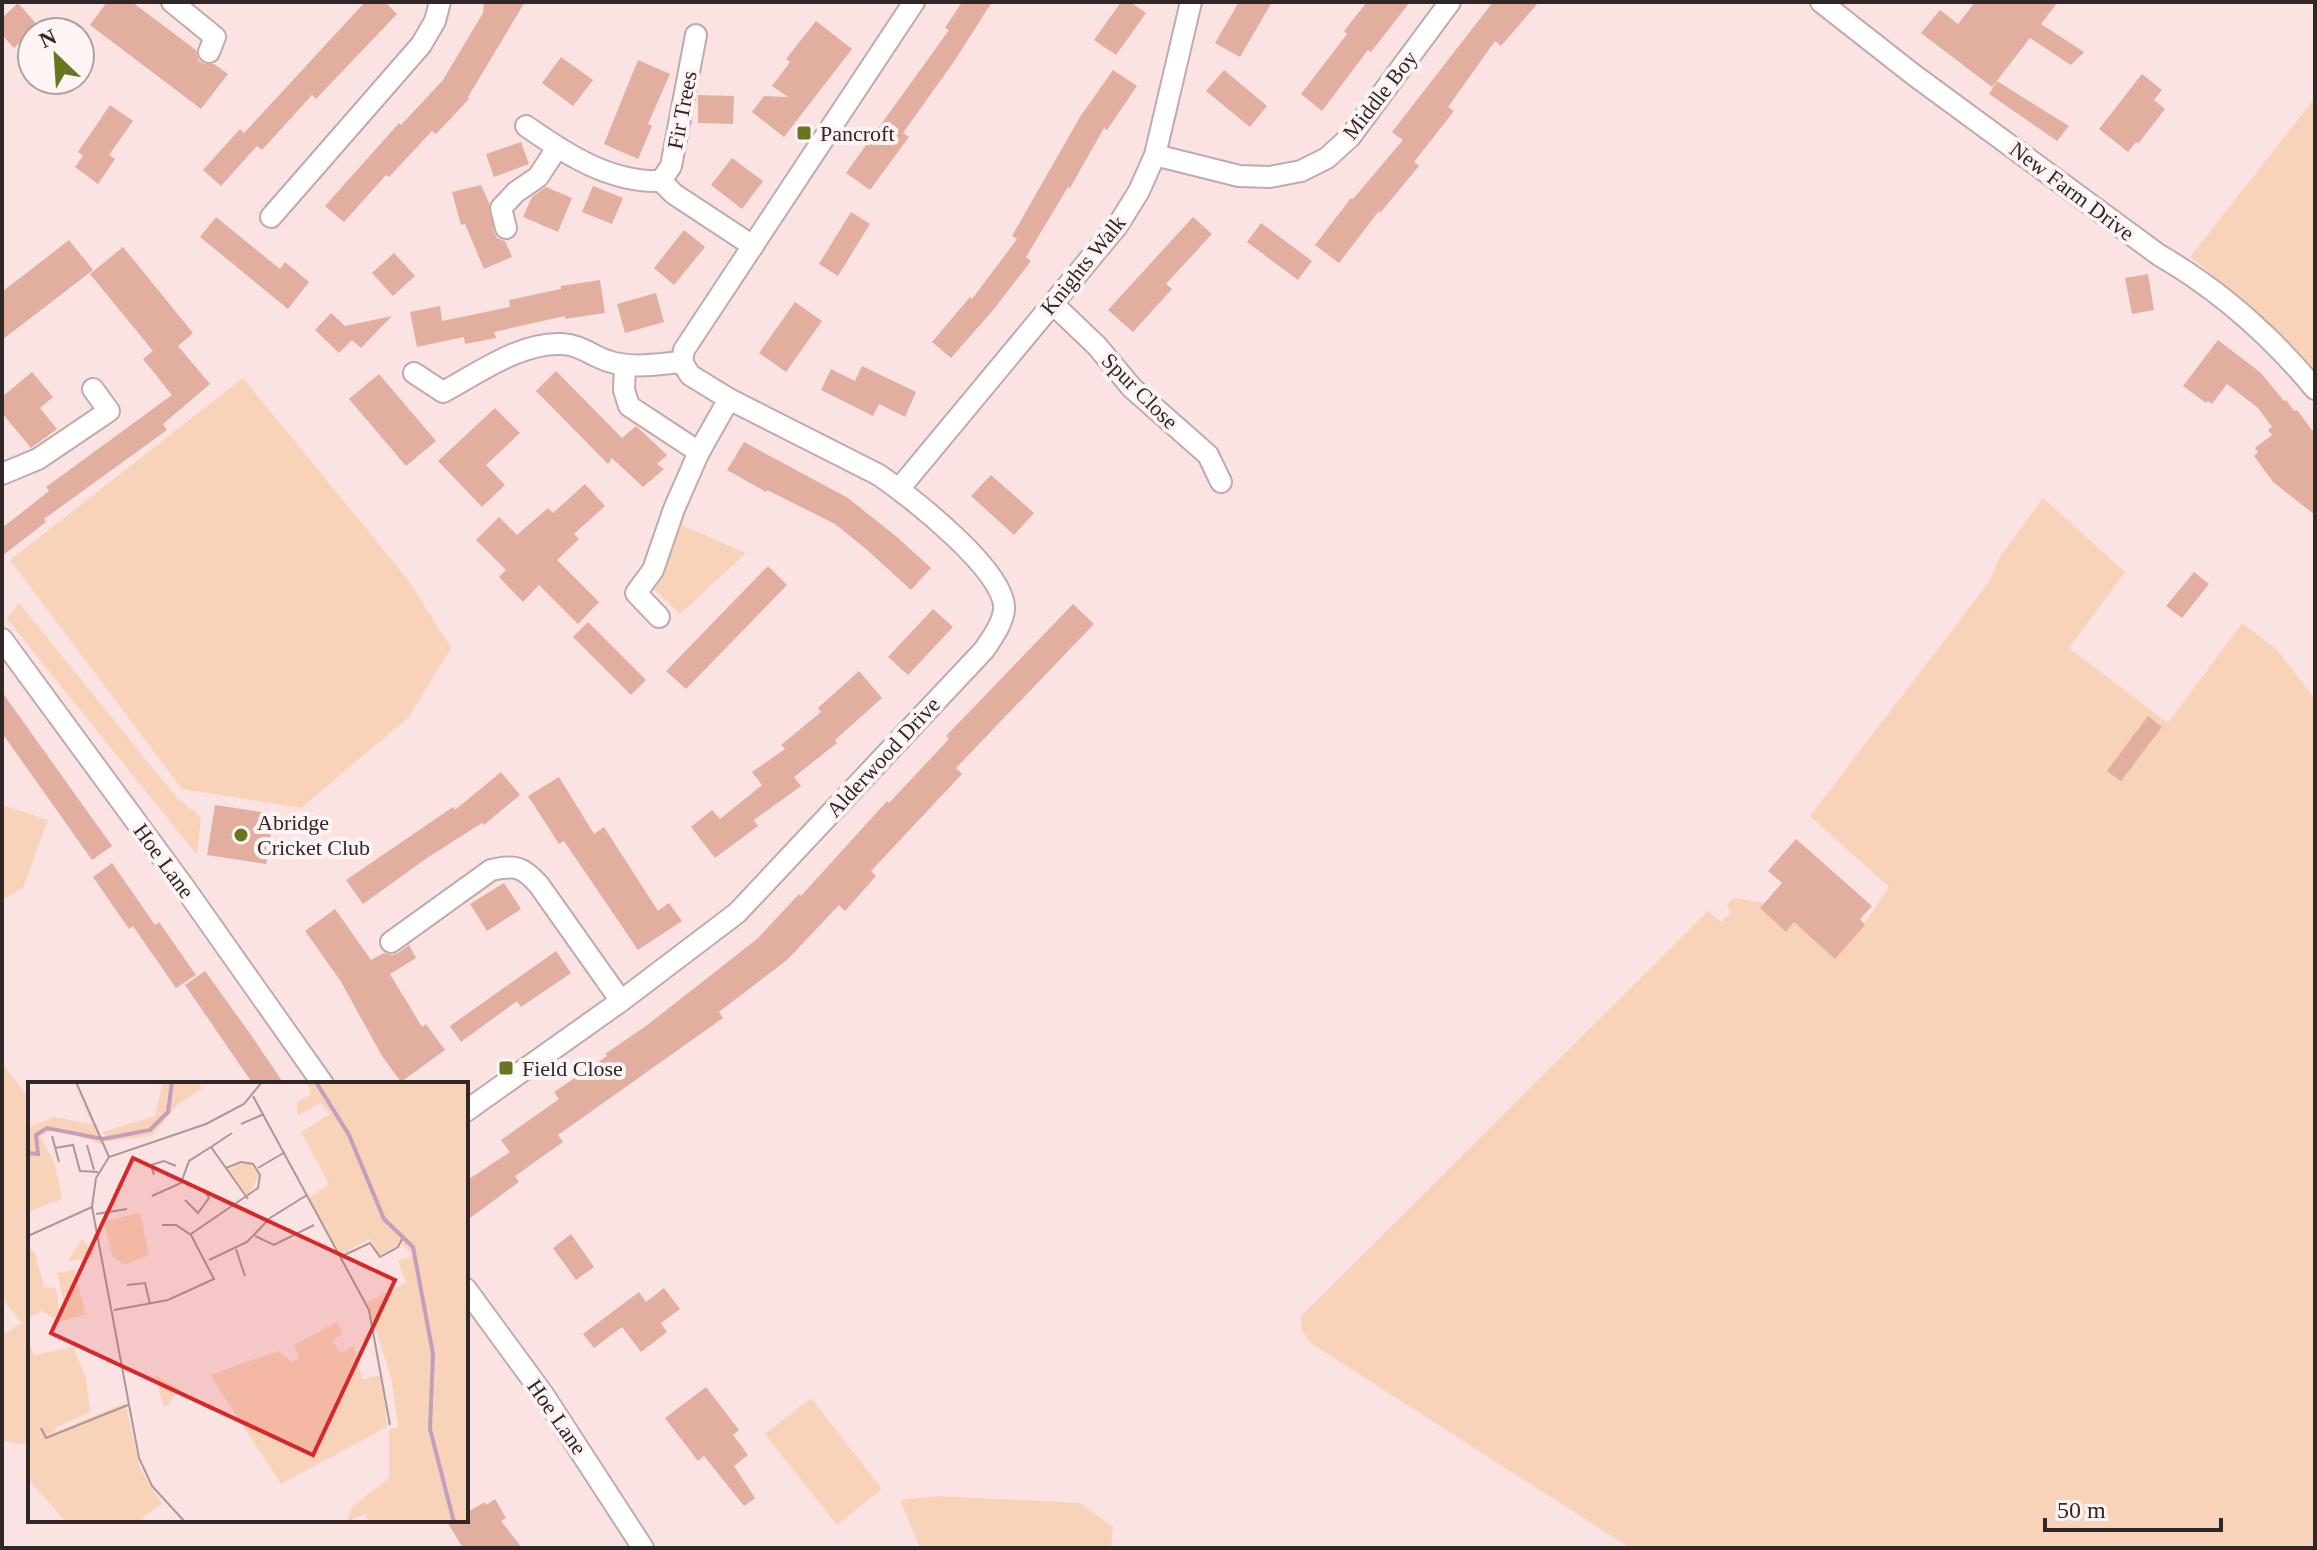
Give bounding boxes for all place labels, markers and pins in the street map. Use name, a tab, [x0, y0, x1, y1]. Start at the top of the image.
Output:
place label: Pancroft	[820, 121, 895, 146]
marker: Pancroft	[795, 124, 813, 142]
place label: Abridge Cricket Club	[257, 810, 370, 860]
marker: Abridge Cricket Club	[232, 826, 250, 844]
place label: Field Close	[522, 1056, 623, 1081]
marker: Field Close	[497, 1059, 515, 1077]

